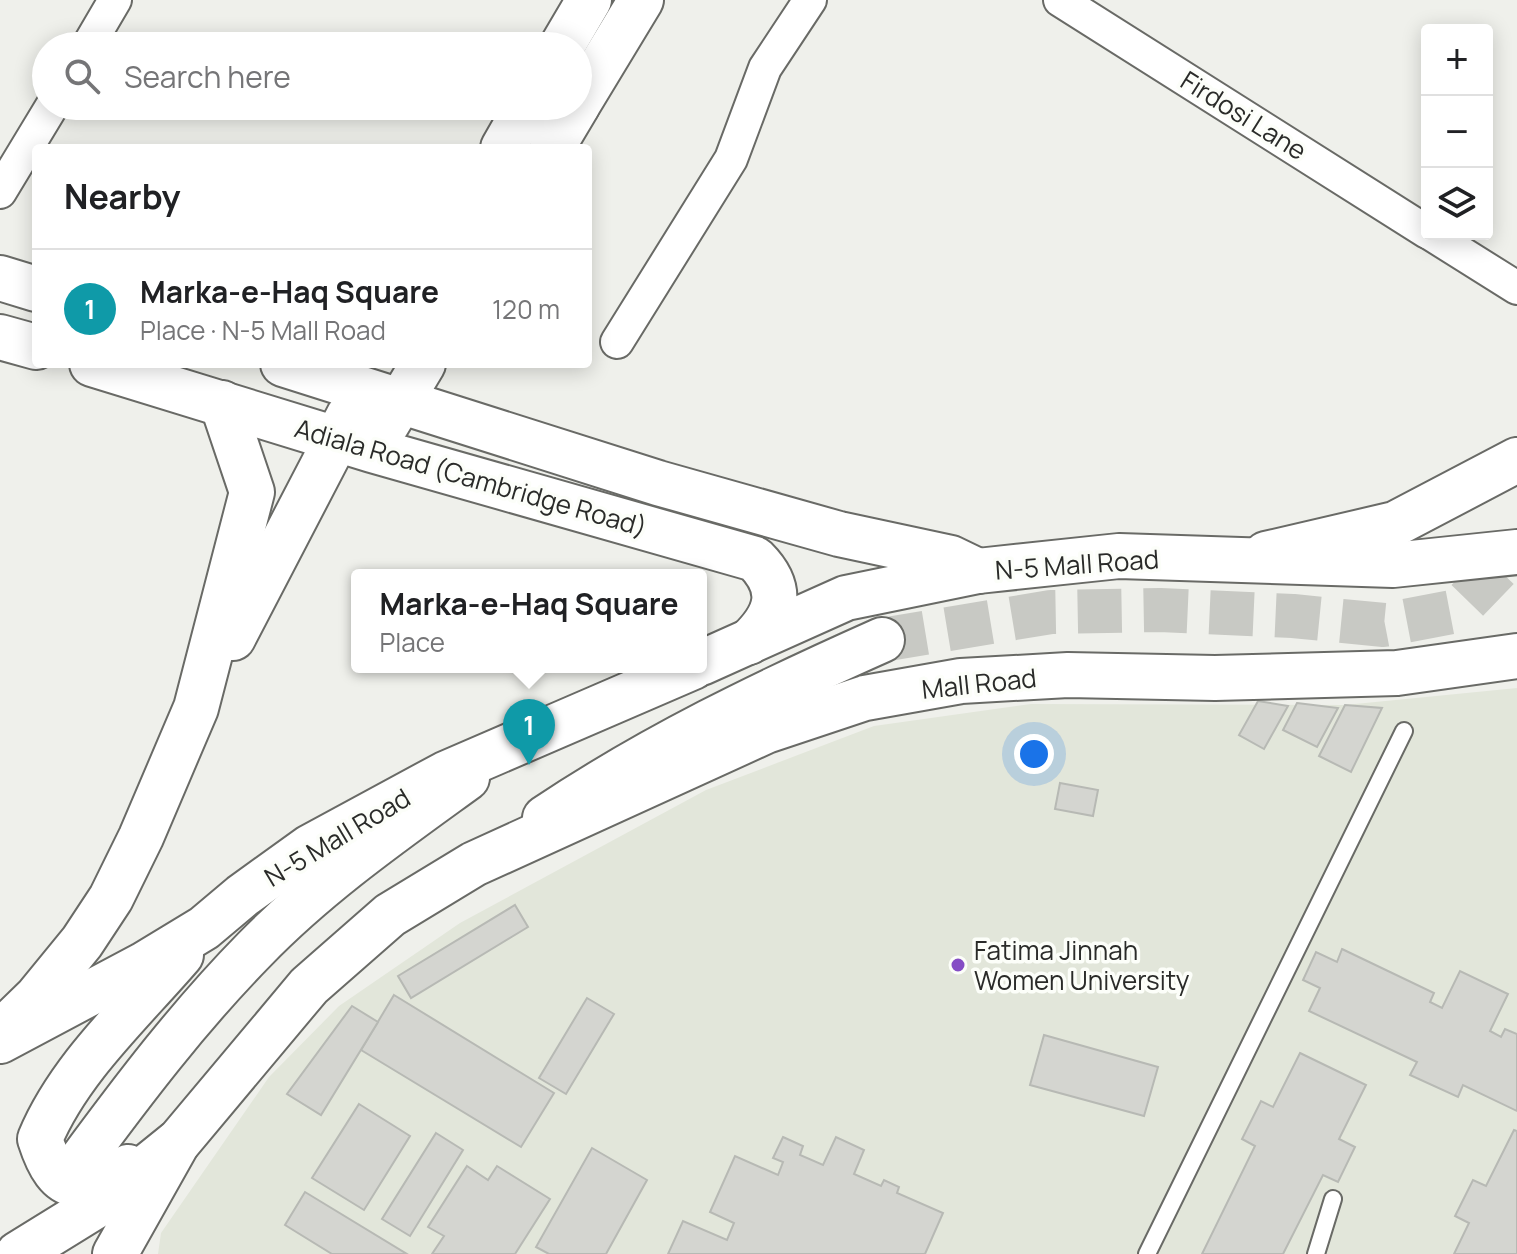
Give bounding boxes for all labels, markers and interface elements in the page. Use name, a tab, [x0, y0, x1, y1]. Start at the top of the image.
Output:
map controls	[1421, 24, 1493, 240]
button: +	[1421, 24, 1493, 96]
search box	[32, 32, 592, 120]
icon: search	[60, 54, 104, 98]
text: Search here	[124, 56, 291, 97]
street label: Firdosi Lane	[1174, 62, 1314, 168]
button: −	[1421, 96, 1493, 168]
button: layers	[1421, 168, 1493, 240]
text: Nearby	[64, 173, 180, 219]
text: Marka-e-Haq Square	[140, 271, 439, 312]
text: 1	[84, 291, 96, 327]
text: 120 m	[492, 291, 560, 327]
text: Place · N-5 Mall Road	[140, 312, 386, 348]
street label: Adiala Road (Cambridge Road)	[291, 409, 651, 545]
street label: N-5 Mall Road	[994, 540, 1160, 588]
popup	[351, 569, 707, 673]
text: Marka-e-Haq Square	[379, 583, 679, 624]
text: Place	[379, 624, 445, 660]
street label: Mall Road	[920, 659, 1038, 707]
pin: 1	[503, 699, 555, 765]
your location	[1014, 734, 1054, 774]
street label: N-5 Mall Road	[257, 779, 417, 895]
place label: Fatima Jinnah Women University	[974, 932, 1190, 998]
marker: Fatima Jinnah Women University	[949, 956, 967, 974]

